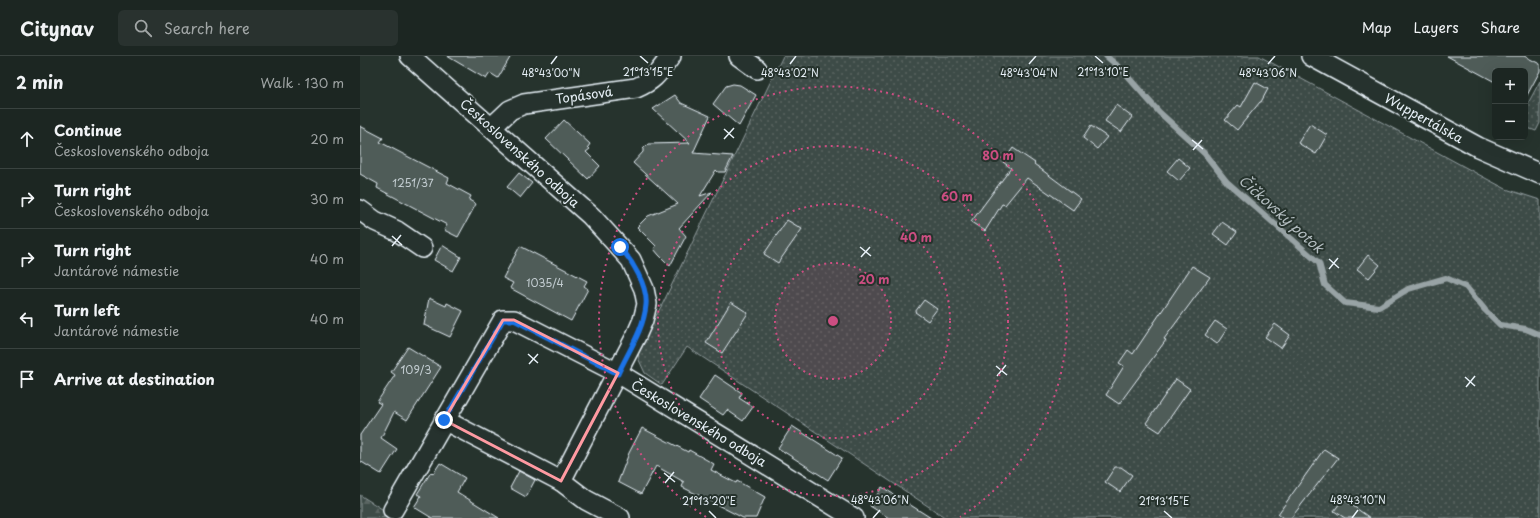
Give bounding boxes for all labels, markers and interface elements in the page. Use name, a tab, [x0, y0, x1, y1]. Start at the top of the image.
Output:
search box	[118, 10, 398, 46]
text: Citynav	[20, 14, 94, 42]
text: Search here	[164, 16, 250, 39]
icon: search	[132, 17, 154, 39]
text: Map	[1362, 17, 1392, 38]
text: Layers	[1414, 17, 1459, 38]
text: Share	[1481, 17, 1520, 38]
text: 21°13'15"E	[623, 64, 673, 79]
text: 21°13'10"E	[1077, 64, 1129, 79]
text: 48°43'00"N	[522, 65, 580, 80]
text: 48°43'02"N	[761, 65, 819, 80]
text: 48°43'04"N	[1000, 65, 1058, 80]
text: 48°43'06"N	[1239, 65, 1297, 80]
map controls	[1492, 68, 1528, 140]
button: +	[1492, 68, 1528, 104]
text: 2 min	[16, 69, 63, 95]
text: Walk · 130 m	[261, 73, 344, 92]
street label: Topásová	[554, 81, 614, 108]
street label: Wuppertálska	[1381, 88, 1468, 148]
street label: Československého odboja	[456, 94, 585, 212]
button: −	[1492, 104, 1528, 140]
text: Continue	[54, 118, 122, 141]
icon: ahead	[16, 128, 38, 150]
text: 20 m	[310, 129, 344, 148]
text: Československého odboja	[54, 141, 209, 160]
text: 80 m	[982, 146, 1014, 164]
water label: Čičkovský potok	[1234, 170, 1330, 258]
house number: 1251/37	[392, 174, 434, 191]
text: Turn right	[54, 178, 131, 201]
text: 60 m	[941, 187, 973, 205]
icon: right	[16, 188, 38, 210]
text: 30 m	[310, 189, 344, 208]
text: Československého odboja	[54, 201, 209, 220]
text: 40 m	[900, 228, 932, 246]
text: Turn right	[54, 238, 131, 261]
route start	[611, 238, 629, 256]
icon: right	[16, 248, 38, 270]
text: 40 m	[310, 249, 344, 268]
text: Jantárové námestie	[54, 261, 179, 280]
text: 20 m	[858, 270, 890, 288]
house number: 1035/4	[526, 274, 564, 291]
text: Turn left	[54, 298, 120, 321]
icon: left	[16, 308, 38, 330]
text: 40 m	[310, 309, 344, 328]
centre of rings	[826, 314, 840, 328]
text: Jantárové námestie	[54, 321, 179, 340]
house number: 109/3	[400, 361, 432, 378]
text: Arrive at destination	[54, 367, 215, 390]
icon: arrive	[16, 368, 38, 390]
street label: Československého odboja	[628, 375, 771, 471]
route end	[435, 411, 453, 429]
text: 48°43'06"N	[851, 492, 909, 507]
text: 48°43'10"N	[1330, 492, 1386, 507]
text: 21°13'20"E	[682, 493, 736, 508]
text: 21°13'15"E	[1139, 493, 1189, 508]

